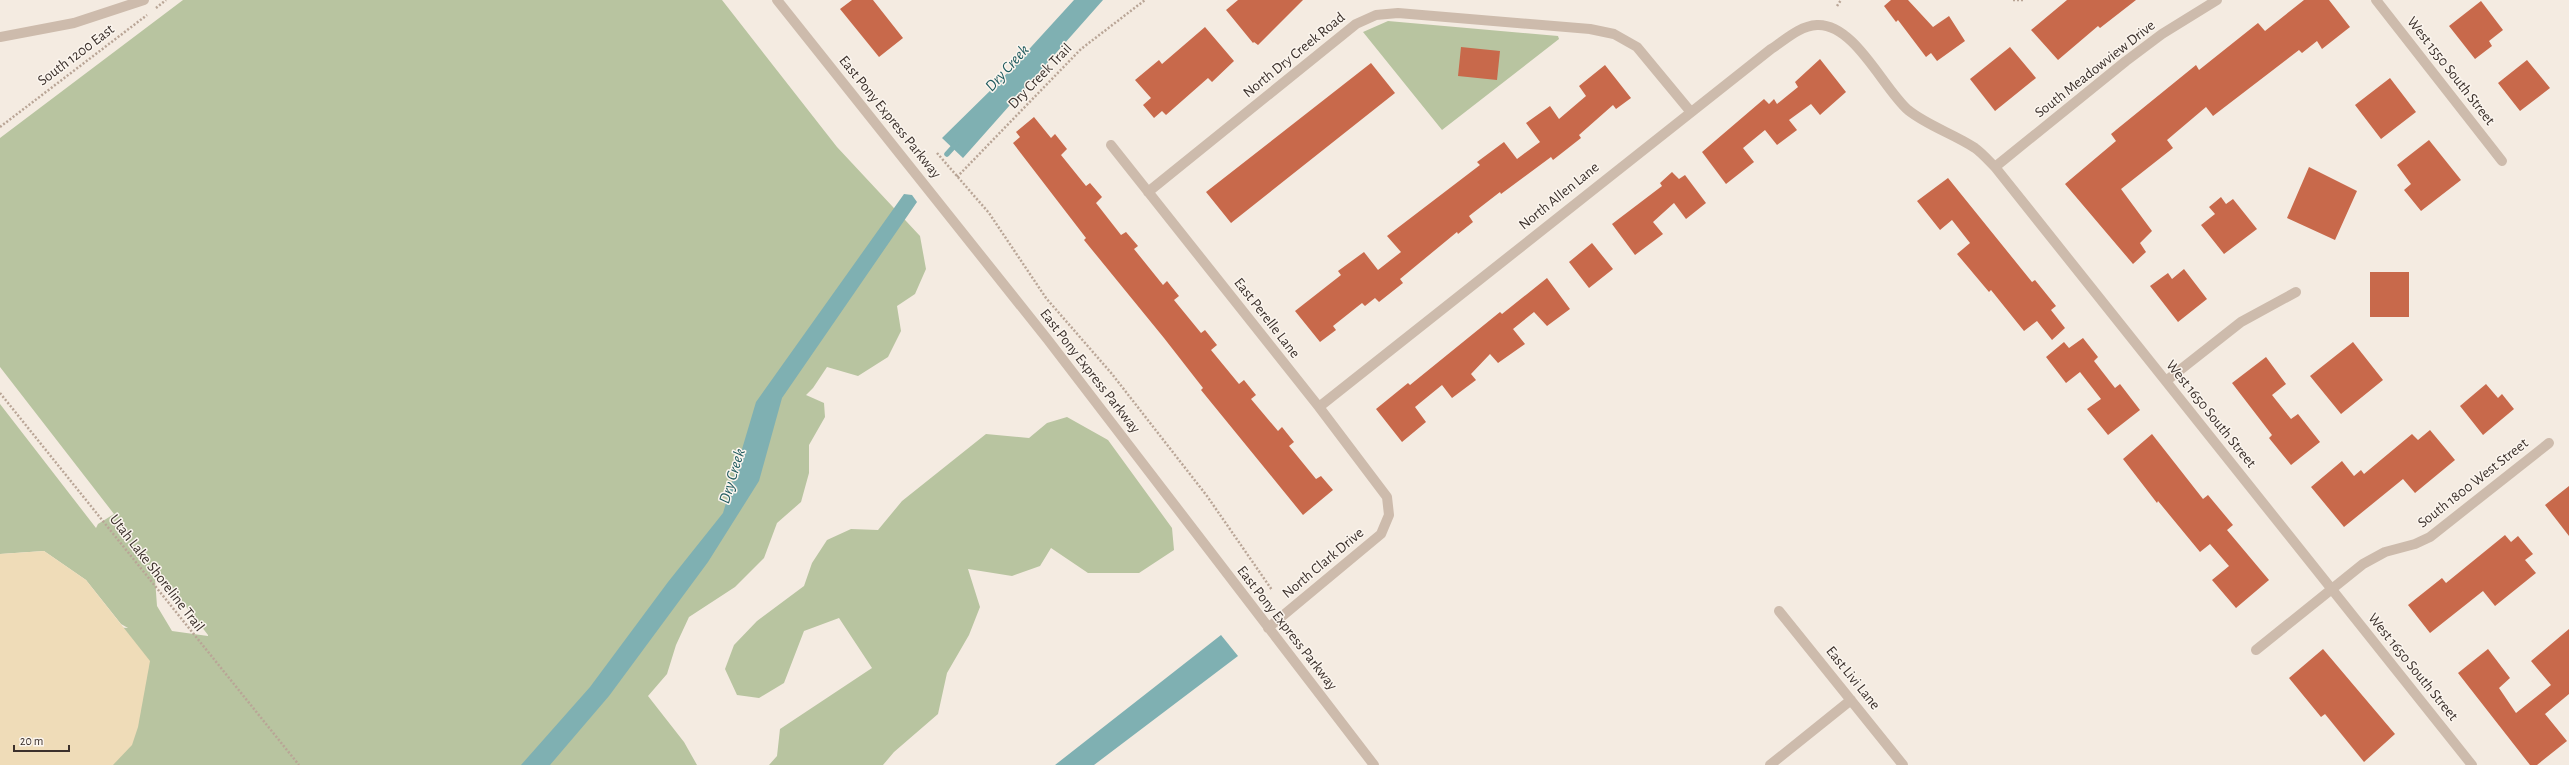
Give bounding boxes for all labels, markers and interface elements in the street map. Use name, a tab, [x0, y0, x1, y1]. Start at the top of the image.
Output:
street label: North Dry Creek Road	[1240, 9, 1348, 100]
street label: West 1550 South Street	[2404, 14, 2498, 128]
street label: South Meadowview Drive	[2032, 18, 2158, 120]
street label: South 1200 East	[35, 21, 117, 88]
street label: Dry Creek Trail	[1005, 40, 1075, 112]
water label: Dry Creek	[982, 42, 1032, 94]
street label: East Pony Express Parkway	[836, 53, 944, 182]
street label: North Allen Lane	[1516, 159, 1602, 233]
street label: East Perelle Lane	[1231, 275, 1303, 361]
street label: East Pony Express Parkway	[1037, 306, 1143, 436]
street label: West 1650 South Street	[2163, 357, 2259, 471]
street label: South 1800 West Street	[2415, 435, 2531, 531]
water label: Dry Creek	[716, 447, 748, 505]
street label: Utah Lake Shoreline Trail	[107, 512, 207, 634]
street label: North Clark Drive	[1280, 525, 1366, 601]
street label: East Pony Express Parkway	[1234, 563, 1340, 693]
street label: West 1650 South Street	[2365, 610, 2461, 724]
street label: East Livi Lane	[1823, 643, 1883, 713]
scale bar	[14, 727, 69, 753]
text: 20 m	[20, 735, 43, 747]

